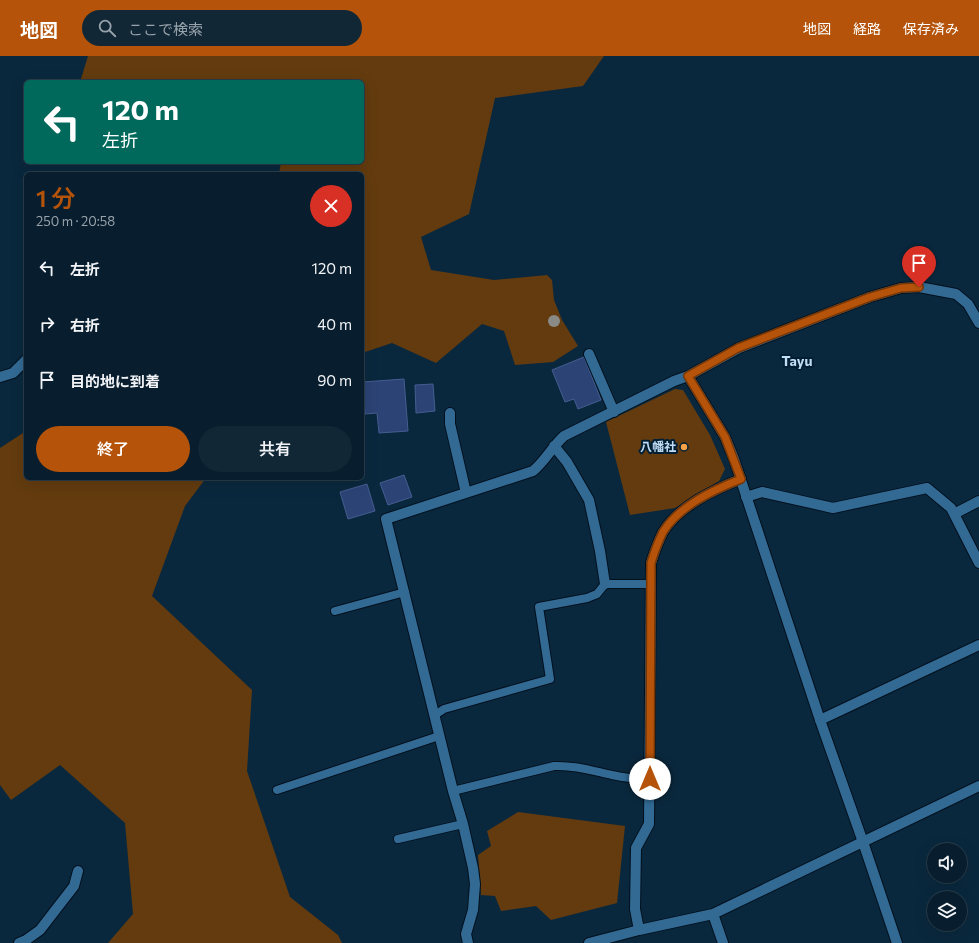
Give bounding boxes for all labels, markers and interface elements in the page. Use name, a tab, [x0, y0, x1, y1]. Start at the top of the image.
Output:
search box	[82, 10, 362, 46]
icon: search	[96, 17, 118, 39]
text: 地図	[20, 18, 58, 41]
text: ここで検索	[128, 20, 203, 38]
text: 地図	[803, 20, 831, 37]
text: 経路	[853, 20, 881, 37]
text: 保存済み	[903, 20, 959, 37]
text: 120 m	[102, 92, 179, 126]
icon: left	[36, 96, 88, 148]
text: 左折	[102, 129, 138, 151]
text: 1 分	[36, 183, 75, 212]
button: close	[310, 185, 352, 227]
text: 250 m · 20:58	[36, 213, 115, 229]
pin	[902, 246, 936, 287]
icon: arrive	[908, 252, 930, 274]
icon: left	[36, 257, 58, 279]
text: 120 m	[312, 259, 352, 277]
text: 左折	[70, 260, 100, 278]
icon: right	[36, 313, 58, 335]
text: 40 m	[317, 315, 352, 333]
text: 右折	[70, 316, 100, 334]
district label: Tayu	[782, 352, 812, 369]
icon: arrive	[36, 369, 58, 391]
text: 90 m	[317, 371, 352, 389]
text: 目的地に到着	[70, 372, 160, 390]
button: 終了	[36, 426, 190, 472]
button: 共有	[198, 426, 352, 472]
place label: 八幡社	[640, 439, 676, 453]
marker: 八幡社	[679, 442, 689, 452]
position arrow	[629, 758, 671, 800]
map controls	[927, 843, 967, 931]
button: sound	[927, 843, 967, 883]
button: layers	[927, 891, 967, 931]

